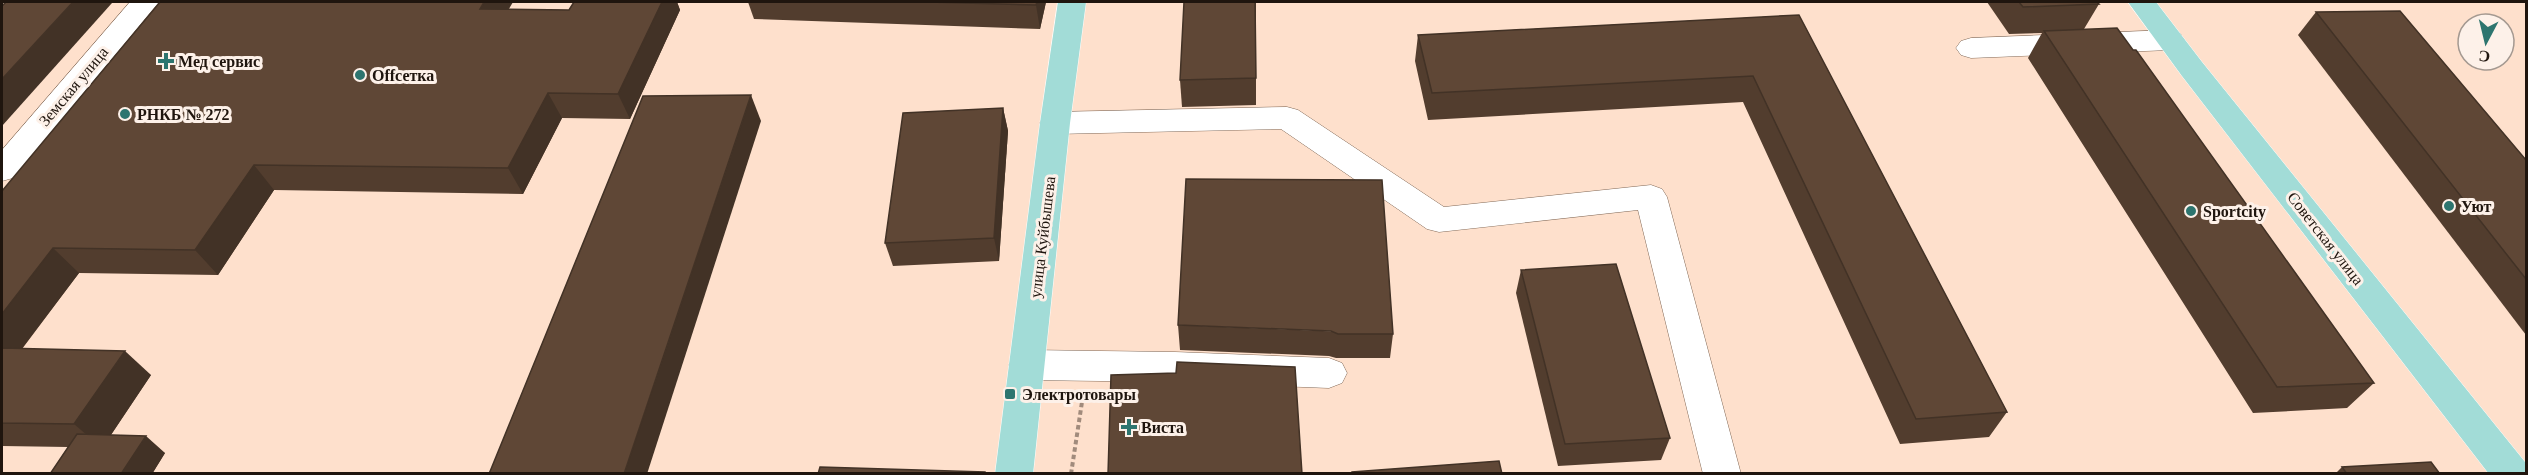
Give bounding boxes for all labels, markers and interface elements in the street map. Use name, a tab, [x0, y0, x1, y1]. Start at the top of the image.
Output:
north arrow	[2456, 12, 2516, 72]
street label: Земская улица	[35, 43, 112, 130]
text: С	[2477, 47, 2491, 66]
place label: Мед сервис	[178, 53, 260, 71]
marker: Мед сервис	[159, 54, 173, 68]
place label: Offсетка	[372, 67, 434, 84]
marker: Offсетка	[353, 68, 367, 82]
place label: РНКБ № 272	[137, 106, 229, 123]
marker: РНКБ № 272	[118, 107, 132, 121]
street label: улица Куйбышева	[1027, 175, 1059, 299]
street label: Советская улица	[2283, 189, 2367, 289]
place label: Уют	[2461, 198, 2491, 215]
marker: Уют	[2442, 199, 2456, 213]
place label: Sportcity	[2203, 203, 2266, 221]
marker: Sportcity	[2184, 204, 2198, 218]
place label: Электротовары	[1022, 386, 1136, 404]
marker: Электротовары	[1003, 387, 1017, 401]
place label: Виста	[1141, 419, 1184, 436]
marker: Виста	[1122, 420, 1136, 434]

